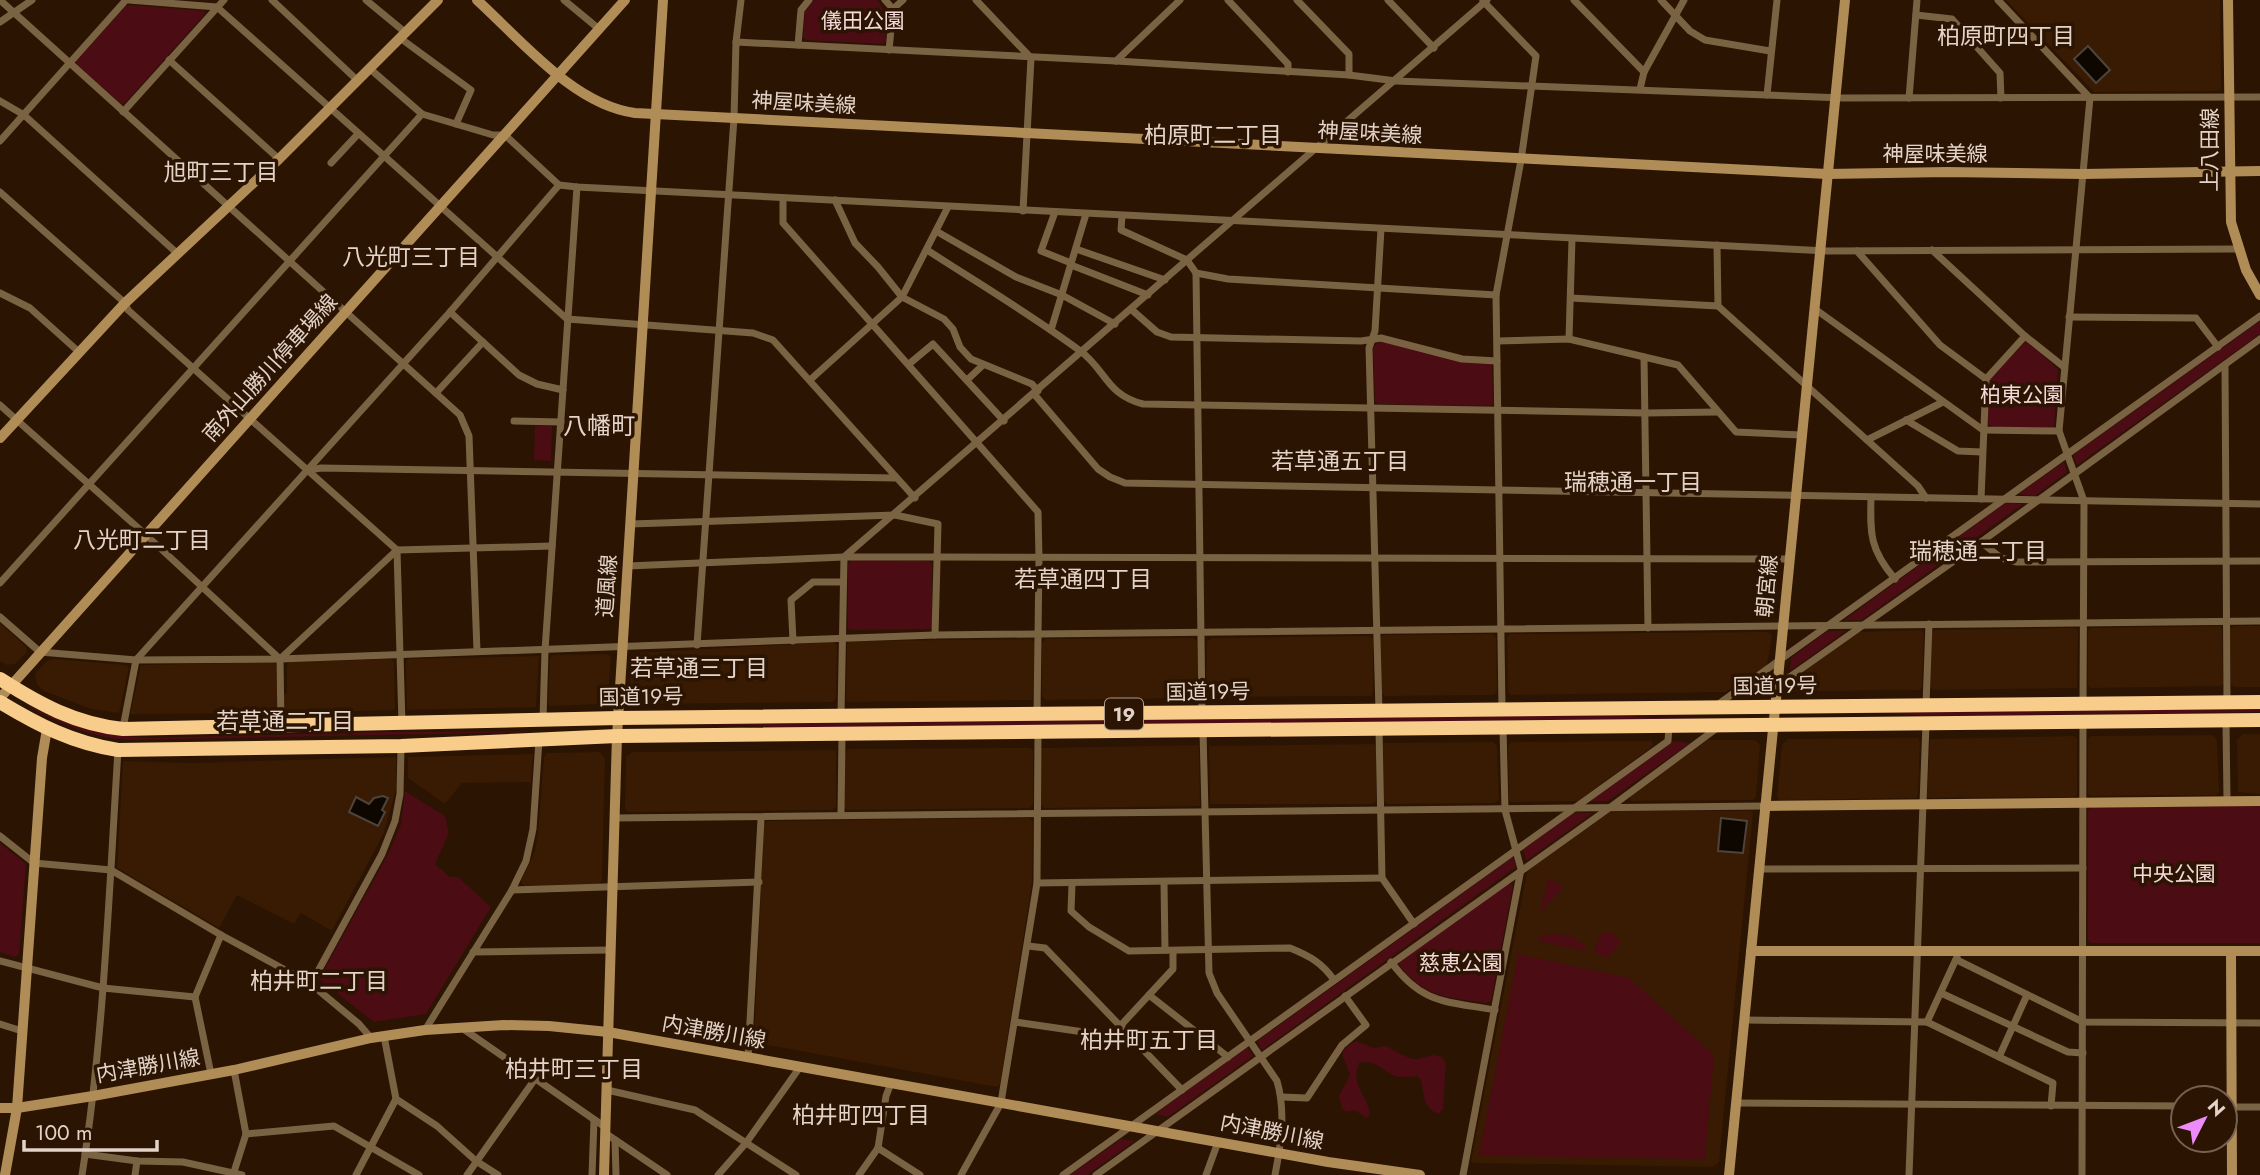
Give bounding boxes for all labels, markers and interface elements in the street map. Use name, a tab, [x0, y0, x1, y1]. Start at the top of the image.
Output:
park label: 儀田公園	[821, 6, 905, 36]
district label: 柏原町四丁目	[1937, 19, 2075, 53]
street label: 神屋味美線	[751, 85, 857, 121]
street label: 上八田線	[2195, 108, 2225, 192]
street label: 神屋味美線	[1317, 115, 1423, 151]
district label: 柏原町二丁目	[1144, 118, 1282, 152]
street label: 神屋味美線	[1883, 139, 1988, 169]
district label: 旭町三丁目	[164, 155, 279, 189]
district label: 八光町三丁目	[342, 240, 480, 274]
street label: 南外山勝川停車場線	[196, 288, 344, 448]
park label: 柏東公園	[1980, 380, 2064, 410]
district label: 八幡町	[563, 408, 635, 443]
district label: 若草通五丁目	[1271, 444, 1409, 478]
district label: 瑞穂通一丁目	[1564, 465, 1702, 499]
district label: 八光町二丁目	[73, 523, 211, 557]
district label: 瑞穂通二丁目	[1909, 534, 2047, 568]
street label: 朝宮線	[1749, 553, 1785, 619]
street label: 道風線	[590, 554, 624, 618]
district label: 若草通四丁目	[1014, 562, 1152, 596]
district label: 若草通三丁目	[630, 651, 768, 685]
street label: 国道19号	[1732, 670, 1818, 702]
street label: 国道19号	[1165, 676, 1251, 708]
street label: 国道19号	[598, 681, 684, 713]
road number: 19	[1105, 698, 1143, 730]
district label: 若草通二丁目	[216, 704, 354, 738]
park label: 中央公園	[2132, 859, 2216, 889]
park label: 慈恵公園	[1419, 948, 1503, 978]
district label: 柏井町二丁目	[250, 964, 388, 998]
street label: 内津勝川線	[660, 1008, 768, 1056]
district label: 柏井町五丁目	[1080, 1023, 1218, 1057]
street label: 内津勝川線	[94, 1042, 202, 1090]
district label: 柏井町三丁目	[505, 1052, 643, 1086]
north arrow	[2169, 1084, 2239, 1154]
text: N	[2201, 1093, 2231, 1123]
district label: 柏井町四丁目	[792, 1098, 930, 1132]
street label: 内津勝川線	[1218, 1107, 1326, 1157]
scale bar	[24, 1108, 158, 1152]
text: 100 m	[35, 1118, 92, 1148]

